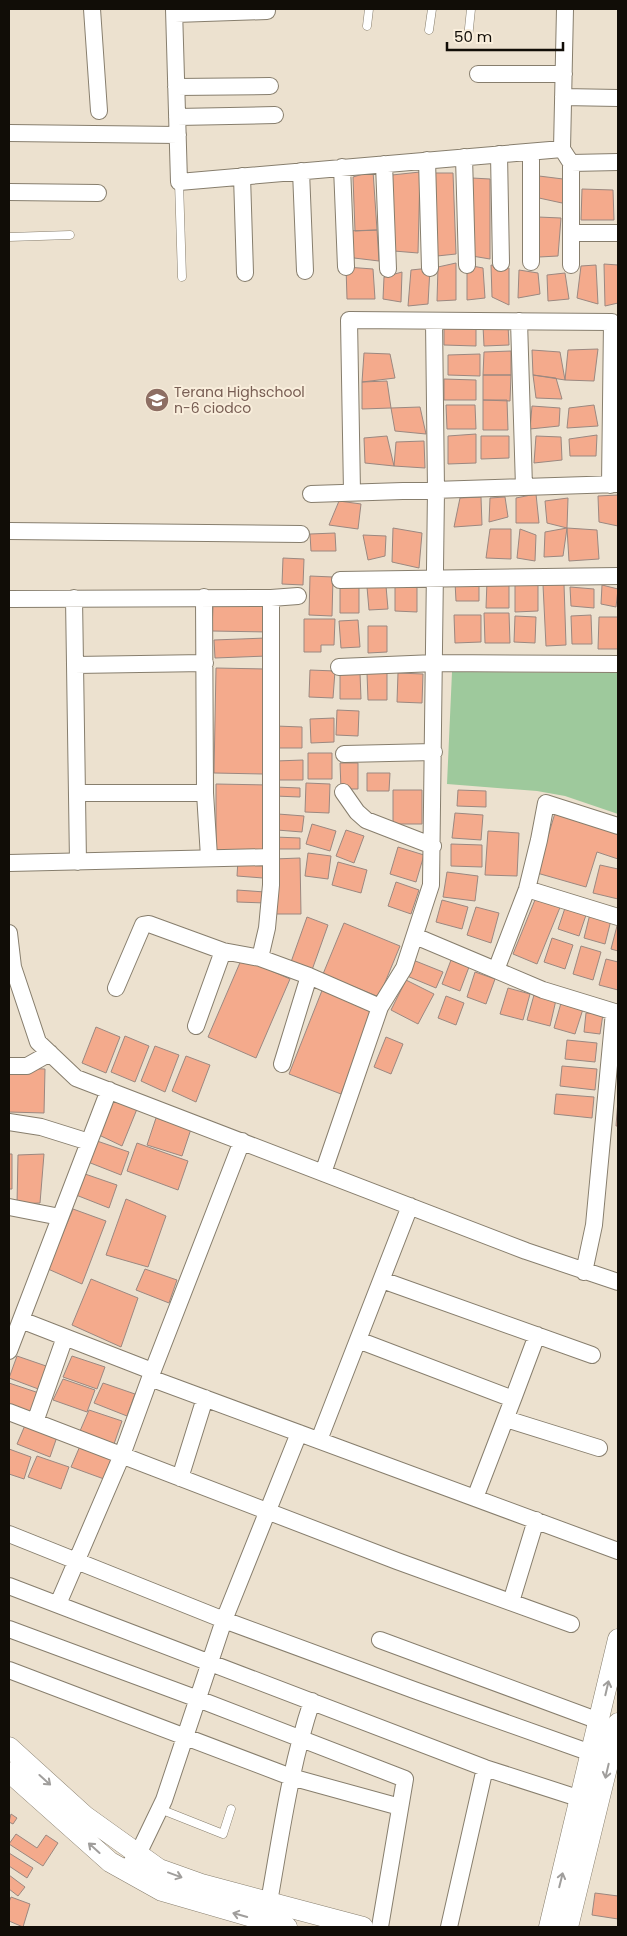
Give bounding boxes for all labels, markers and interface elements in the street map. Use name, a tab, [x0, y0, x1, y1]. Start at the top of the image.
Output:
scale bar	[447, 20, 563, 52]
text: 50 m	[454, 26, 492, 47]
place label: Terana Highschool n-6 ciodco	[174, 382, 305, 418]
school or university icon: Terana Highschool n-6 ciodco	[144, 387, 170, 413]
one-way arrow	[603, 1680, 612, 1696]
one-way arrow	[602, 1762, 611, 1778]
one-way arrow	[38, 1774, 51, 1785]
one-way arrow	[87, 1842, 100, 1854]
one-way arrow	[167, 1871, 183, 1880]
one-way arrow	[557, 1872, 567, 1888]
one-way arrow	[232, 1909, 248, 1919]

